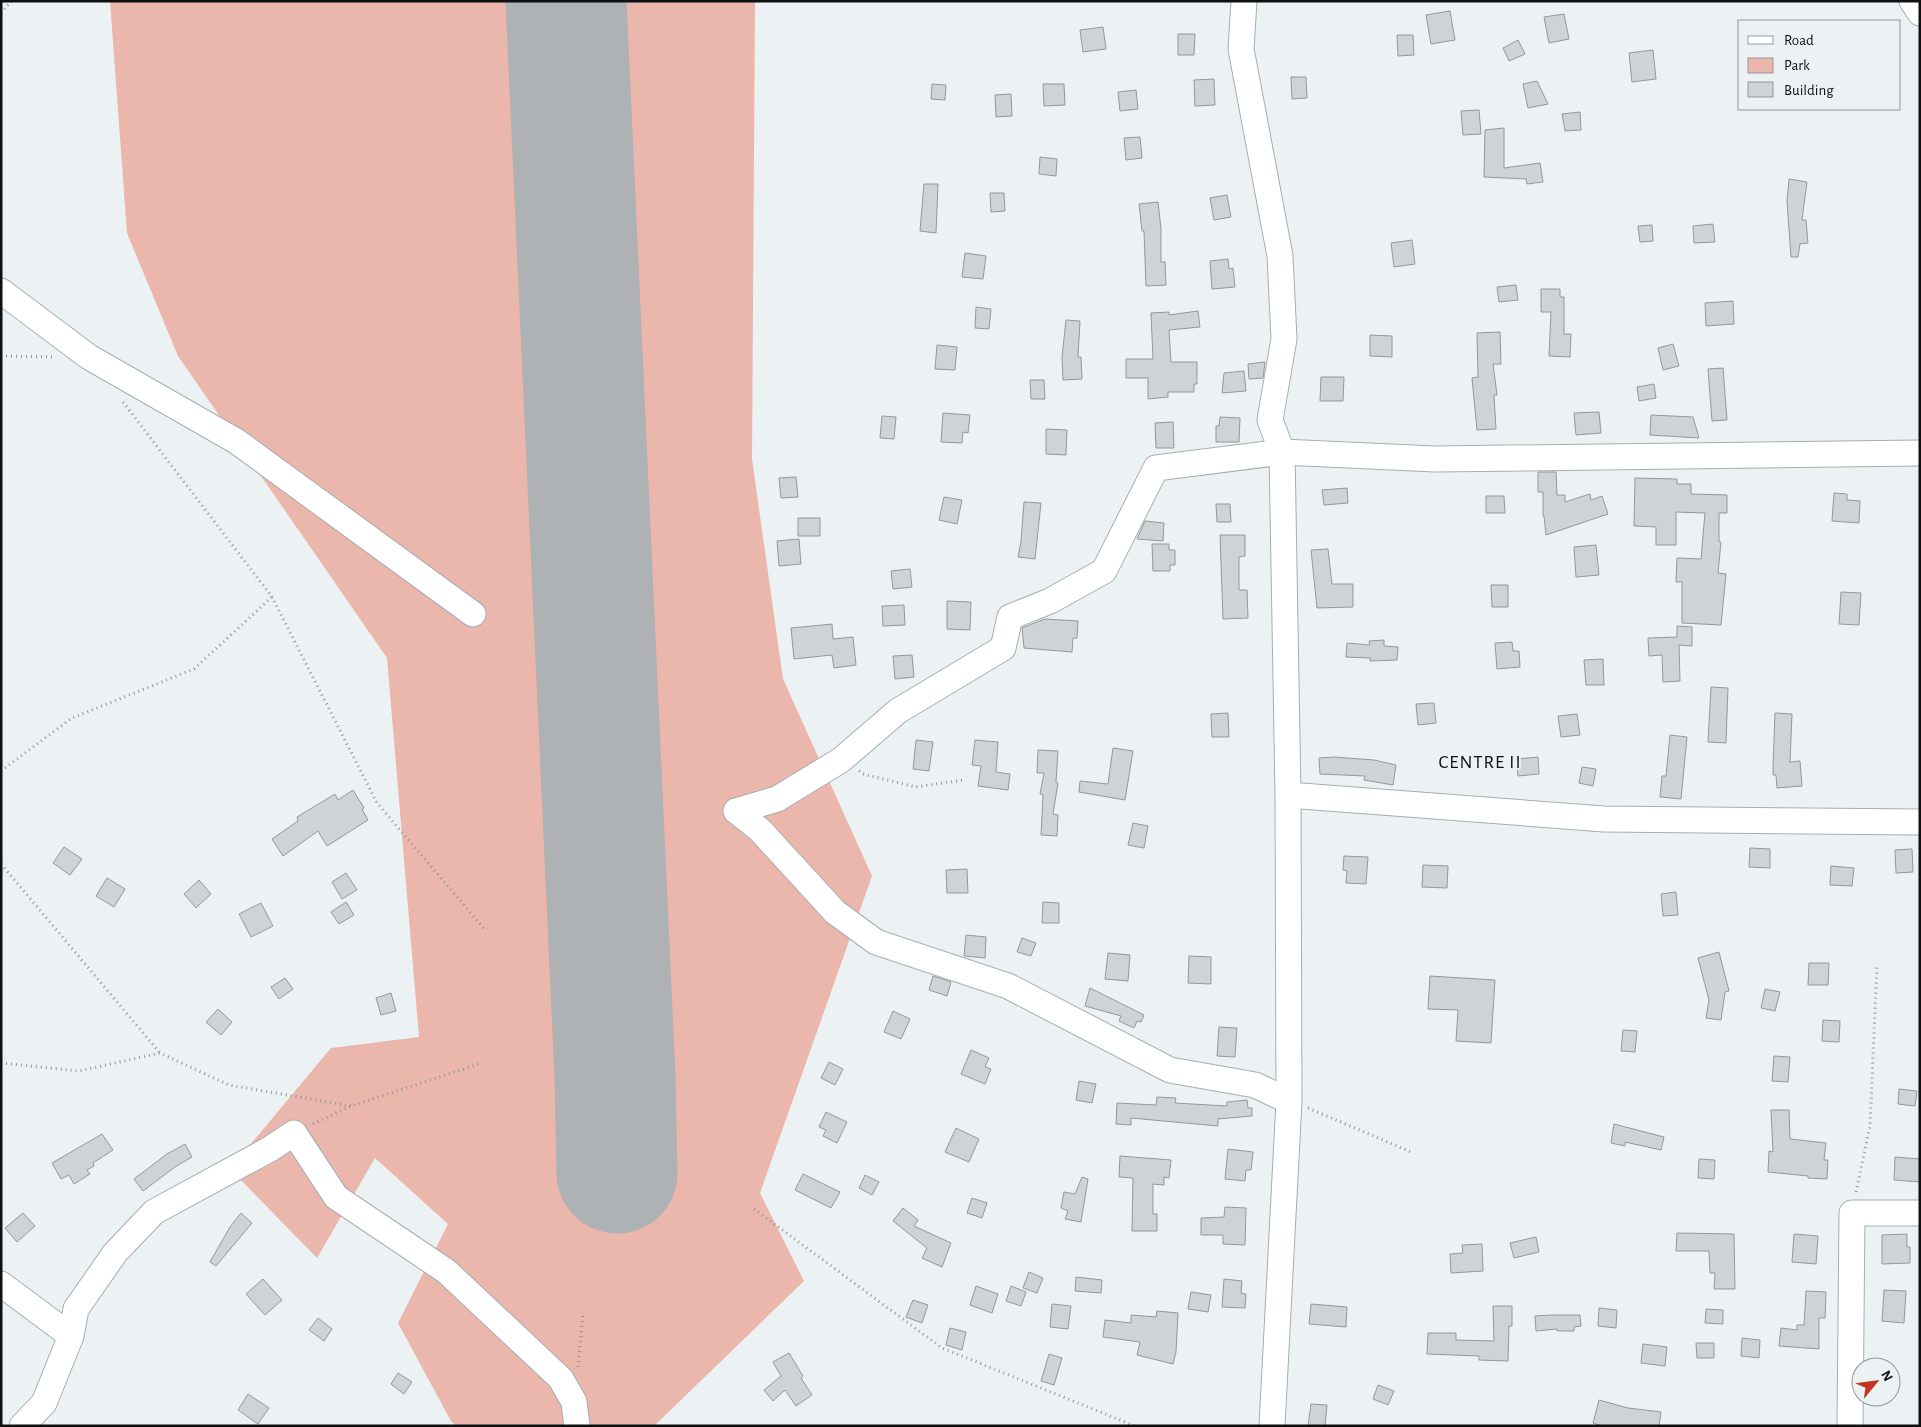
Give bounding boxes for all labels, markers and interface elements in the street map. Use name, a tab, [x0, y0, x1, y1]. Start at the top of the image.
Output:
legend	[1738, 20, 1901, 110]
text: Road	[1784, 33, 1814, 48]
text: Park	[1784, 58, 1810, 73]
text: Building	[1784, 83, 1834, 98]
district label: CENTRE II	[1438, 753, 1522, 772]
north arrow	[1851, 1357, 1901, 1407]
text: N	[1878, 1369, 1895, 1384]

